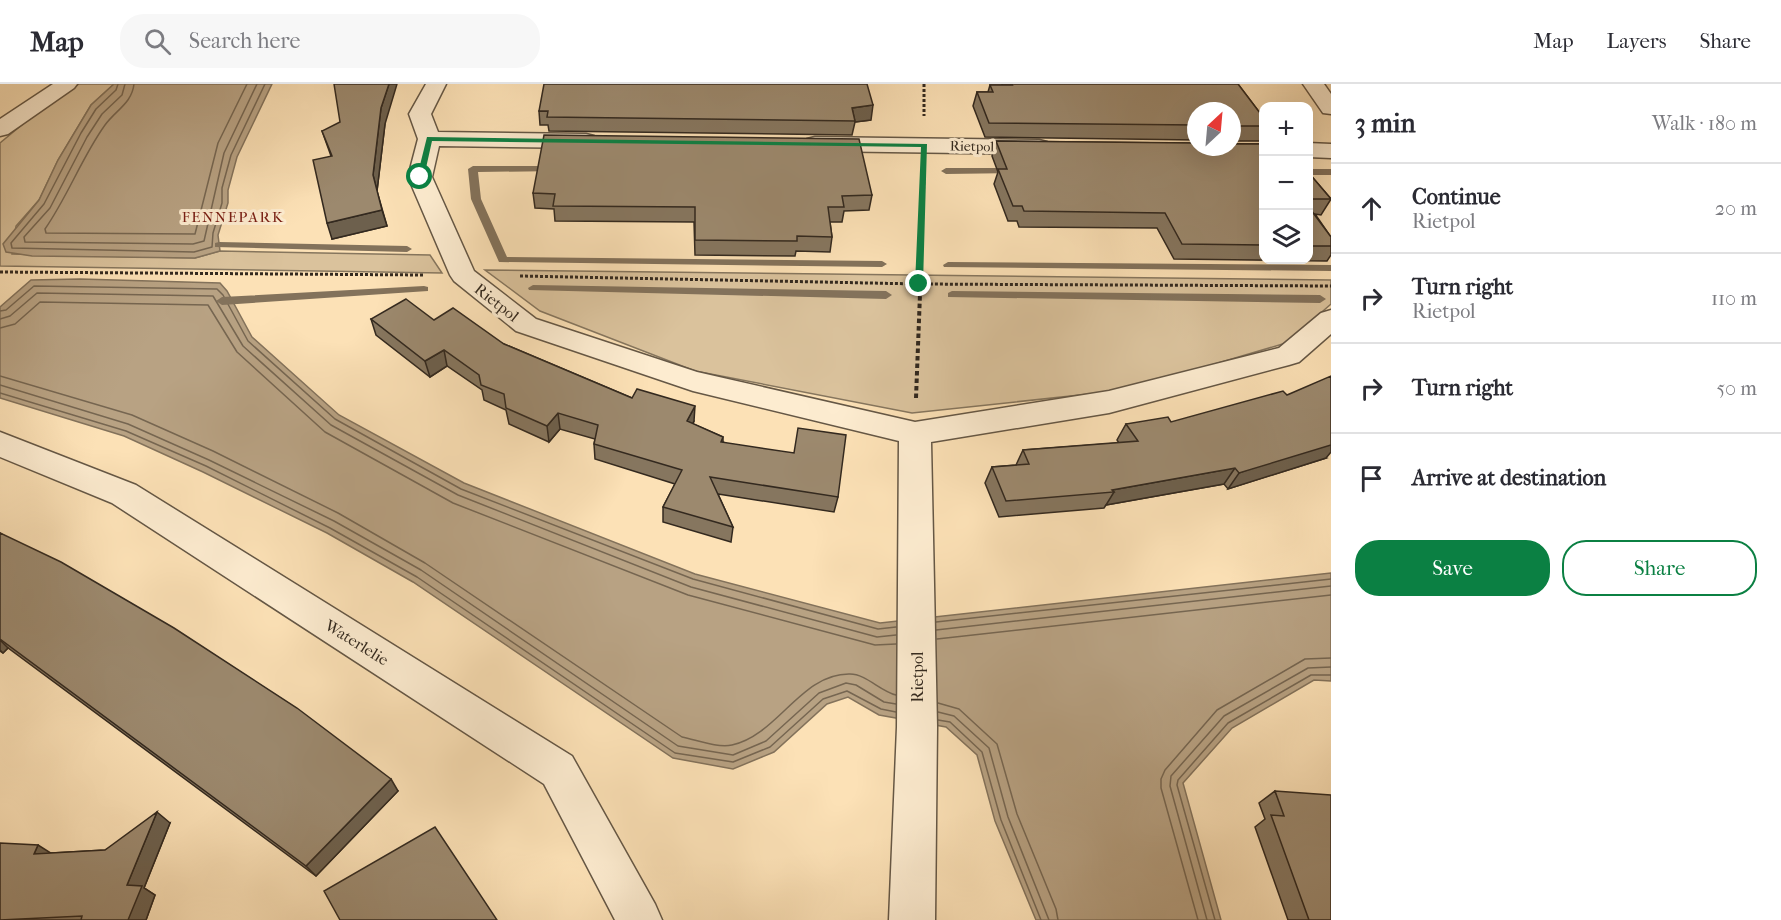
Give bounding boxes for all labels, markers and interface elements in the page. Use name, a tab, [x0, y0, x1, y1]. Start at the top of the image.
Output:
search box	[120, 14, 540, 68]
text: Map	[30, 25, 84, 58]
icon: search	[141, 25, 174, 58]
text: Search here	[189, 28, 300, 54]
text: Map	[1533, 29, 1574, 53]
text: Layers	[1607, 29, 1666, 53]
text: Share	[1699, 29, 1751, 53]
north arrow	[1187, 102, 1241, 156]
map controls	[1259, 102, 1313, 264]
button: +	[1259, 102, 1313, 156]
text: 3 min	[1355, 108, 1416, 139]
text: Walk · 180 m	[1652, 112, 1757, 135]
street label: Rietpol	[950, 138, 995, 155]
button: −	[1259, 156, 1313, 210]
route start	[406, 163, 432, 189]
text: Continue	[1412, 184, 1501, 210]
icon: ahead	[1355, 192, 1388, 225]
text: 20 m	[1715, 197, 1757, 220]
district label: FENNEPARK	[182, 208, 284, 226]
button: layers	[1259, 210, 1313, 264]
text: Rietpol	[1412, 210, 1476, 233]
route end	[905, 270, 931, 296]
text: Turn right	[1412, 274, 1513, 300]
street label: Rietpol	[471, 279, 523, 326]
icon: right	[1355, 282, 1388, 315]
text: 110 m	[1711, 287, 1757, 310]
text: Rietpol	[1412, 300, 1476, 323]
icon: right	[1355, 372, 1388, 405]
text: Turn right	[1412, 375, 1513, 401]
text: 50 m	[1716, 377, 1757, 400]
icon: arrive	[1355, 462, 1388, 495]
text: Arrive at destination	[1412, 465, 1606, 491]
button: Save	[1355, 540, 1550, 596]
button: Share	[1562, 540, 1757, 596]
street label: Waterlelie	[321, 615, 392, 669]
street label: Rietpol	[908, 651, 927, 702]

